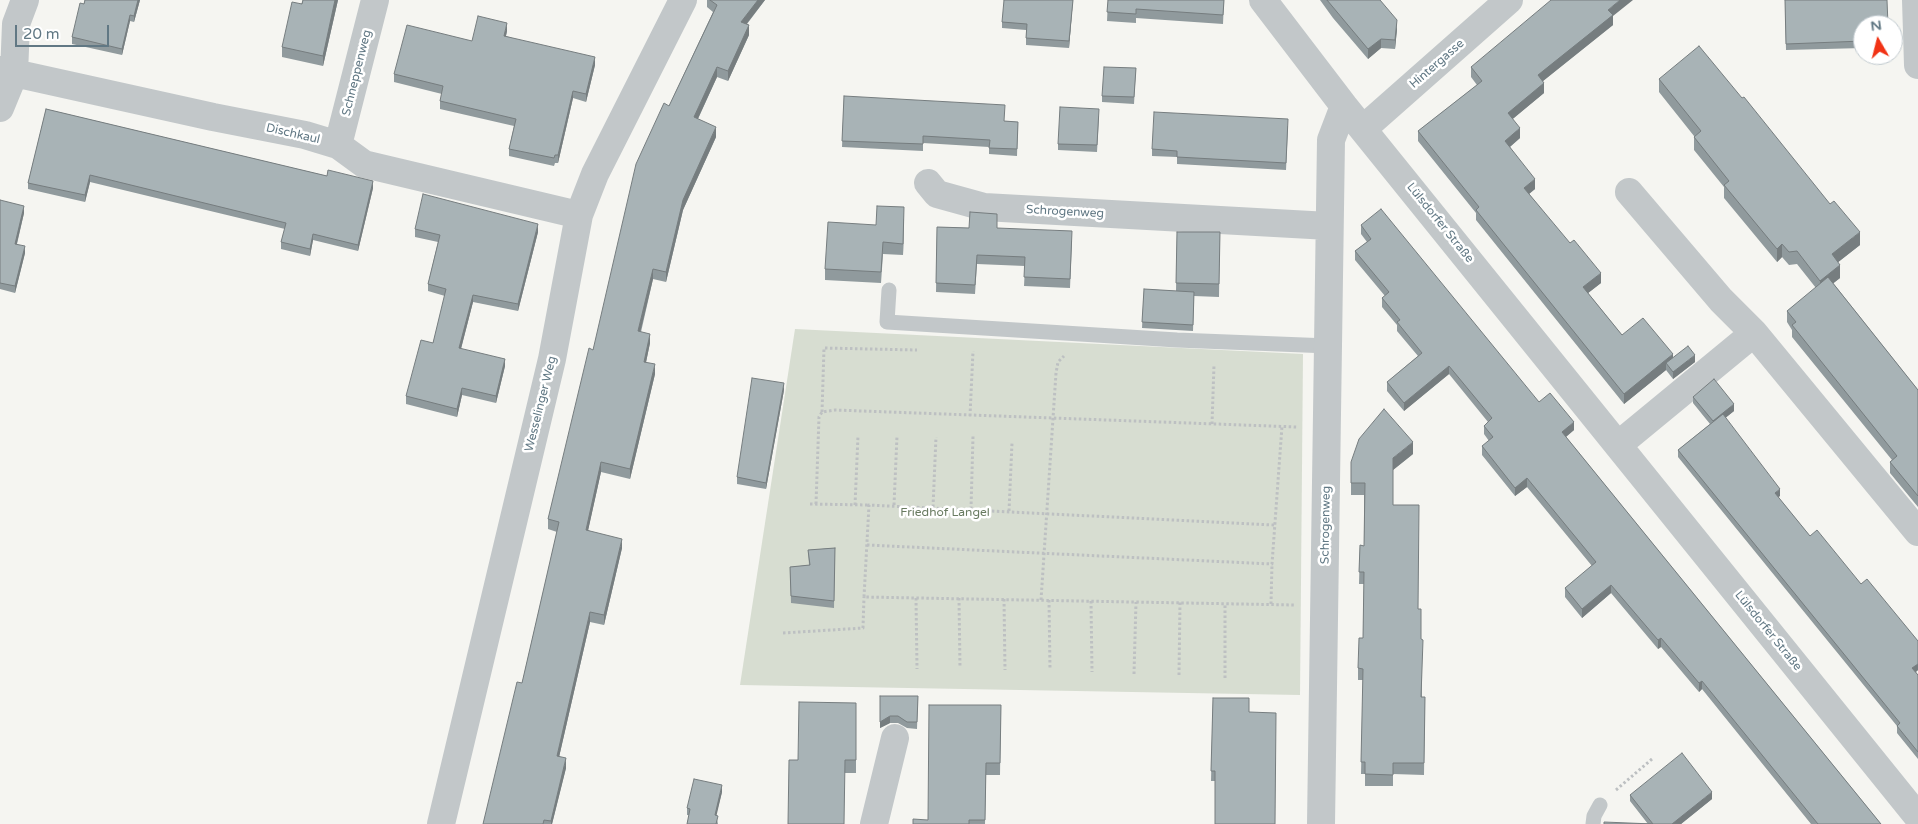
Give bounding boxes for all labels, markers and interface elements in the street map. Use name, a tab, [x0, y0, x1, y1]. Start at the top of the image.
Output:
scale bar	[18, 15, 111, 47]
north arrow	[1853, 15, 1903, 65]
text: N	[1869, 16, 1883, 35]
text: 20 m	[23, 25, 60, 43]
street label: Schneppenweg	[339, 29, 375, 117]
street label: Hintergasse	[1407, 36, 1467, 92]
street label: Dischkaul	[265, 121, 321, 147]
street label: Lülsdorfer Straße	[1403, 180, 1477, 266]
street label: Schrogenweg	[1026, 203, 1104, 221]
street label: Wesselinger Weg	[522, 355, 560, 453]
street label: Schrogenweg	[1318, 486, 1334, 564]
park label: Friedhof Langel	[900, 506, 990, 520]
street label: Lülsdorfer Straße	[1731, 588, 1805, 674]

